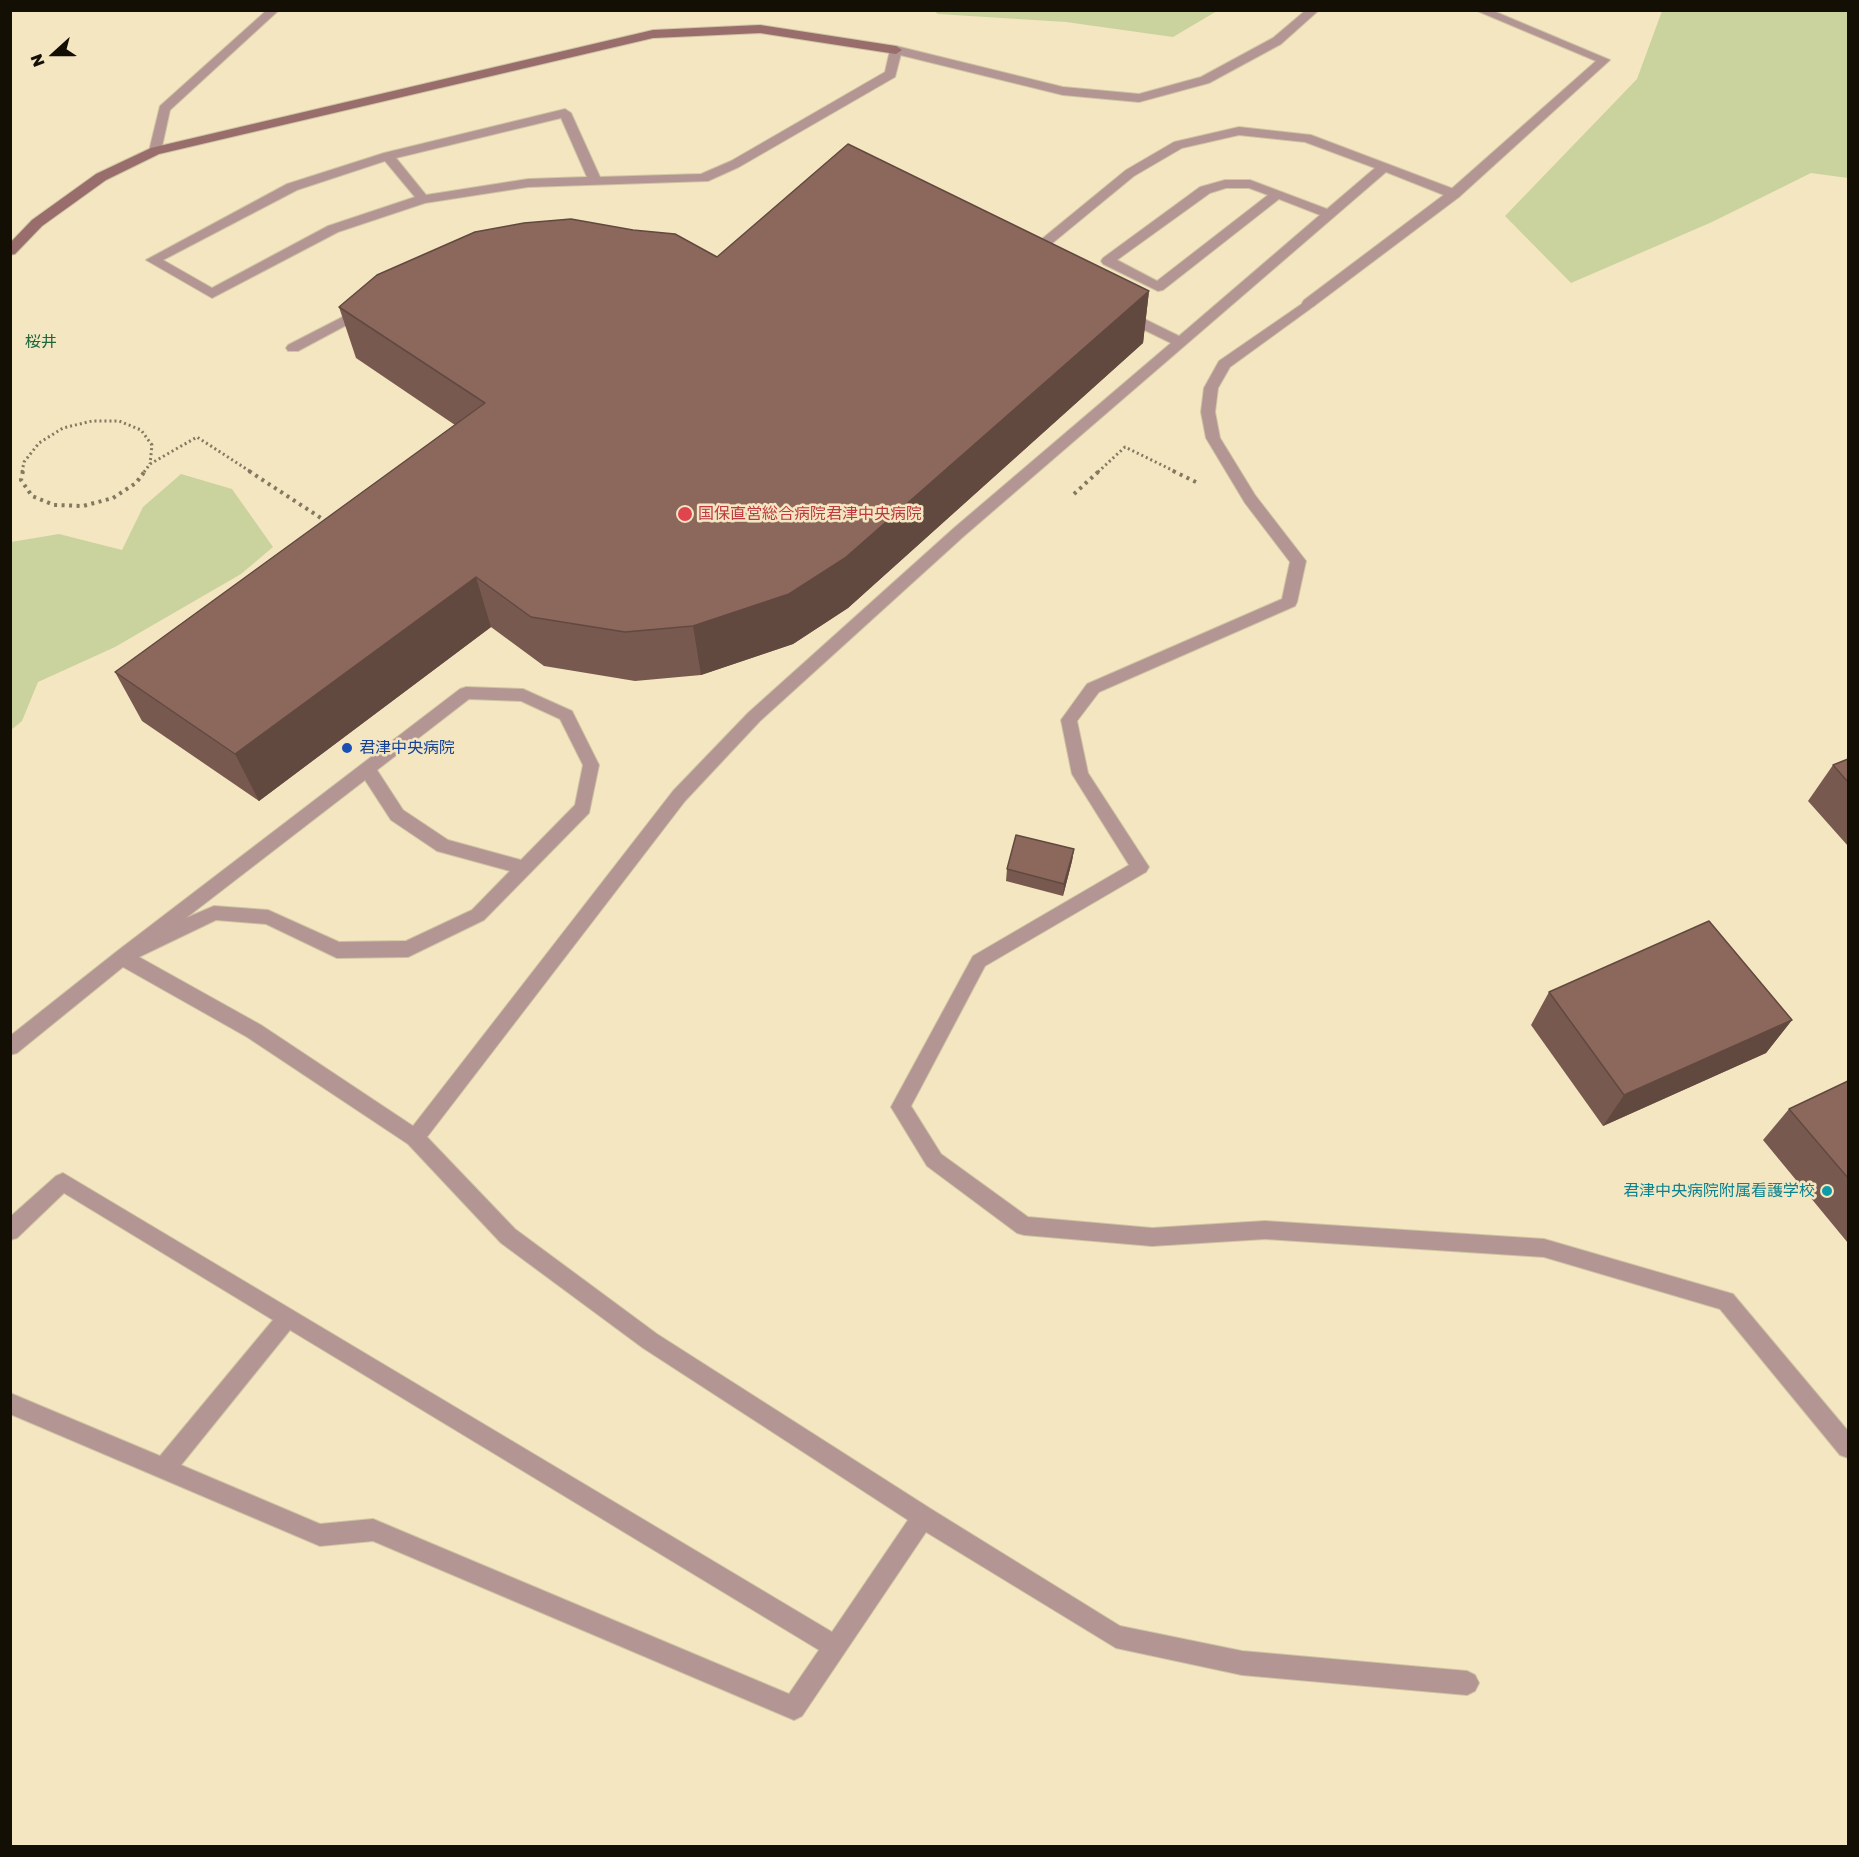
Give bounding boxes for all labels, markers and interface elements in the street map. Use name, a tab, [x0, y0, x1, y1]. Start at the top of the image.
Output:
north arrow	[24, 24, 84, 84]
text: N	[26, 51, 49, 70]
district label: 桜井	[25, 332, 57, 352]
place label: 国保直営総合病院君津中央病院	[698, 504, 922, 524]
marker: 国保直営総合病院君津中央病院	[676, 505, 694, 523]
place label: 君津中央病院	[359, 738, 455, 758]
marker: 君津中央病院	[340, 741, 354, 755]
place label: 君津中央病院附属看護学校	[1623, 1181, 1815, 1201]
marker: 君津中央病院附属看護学校	[1820, 1184, 1834, 1198]

